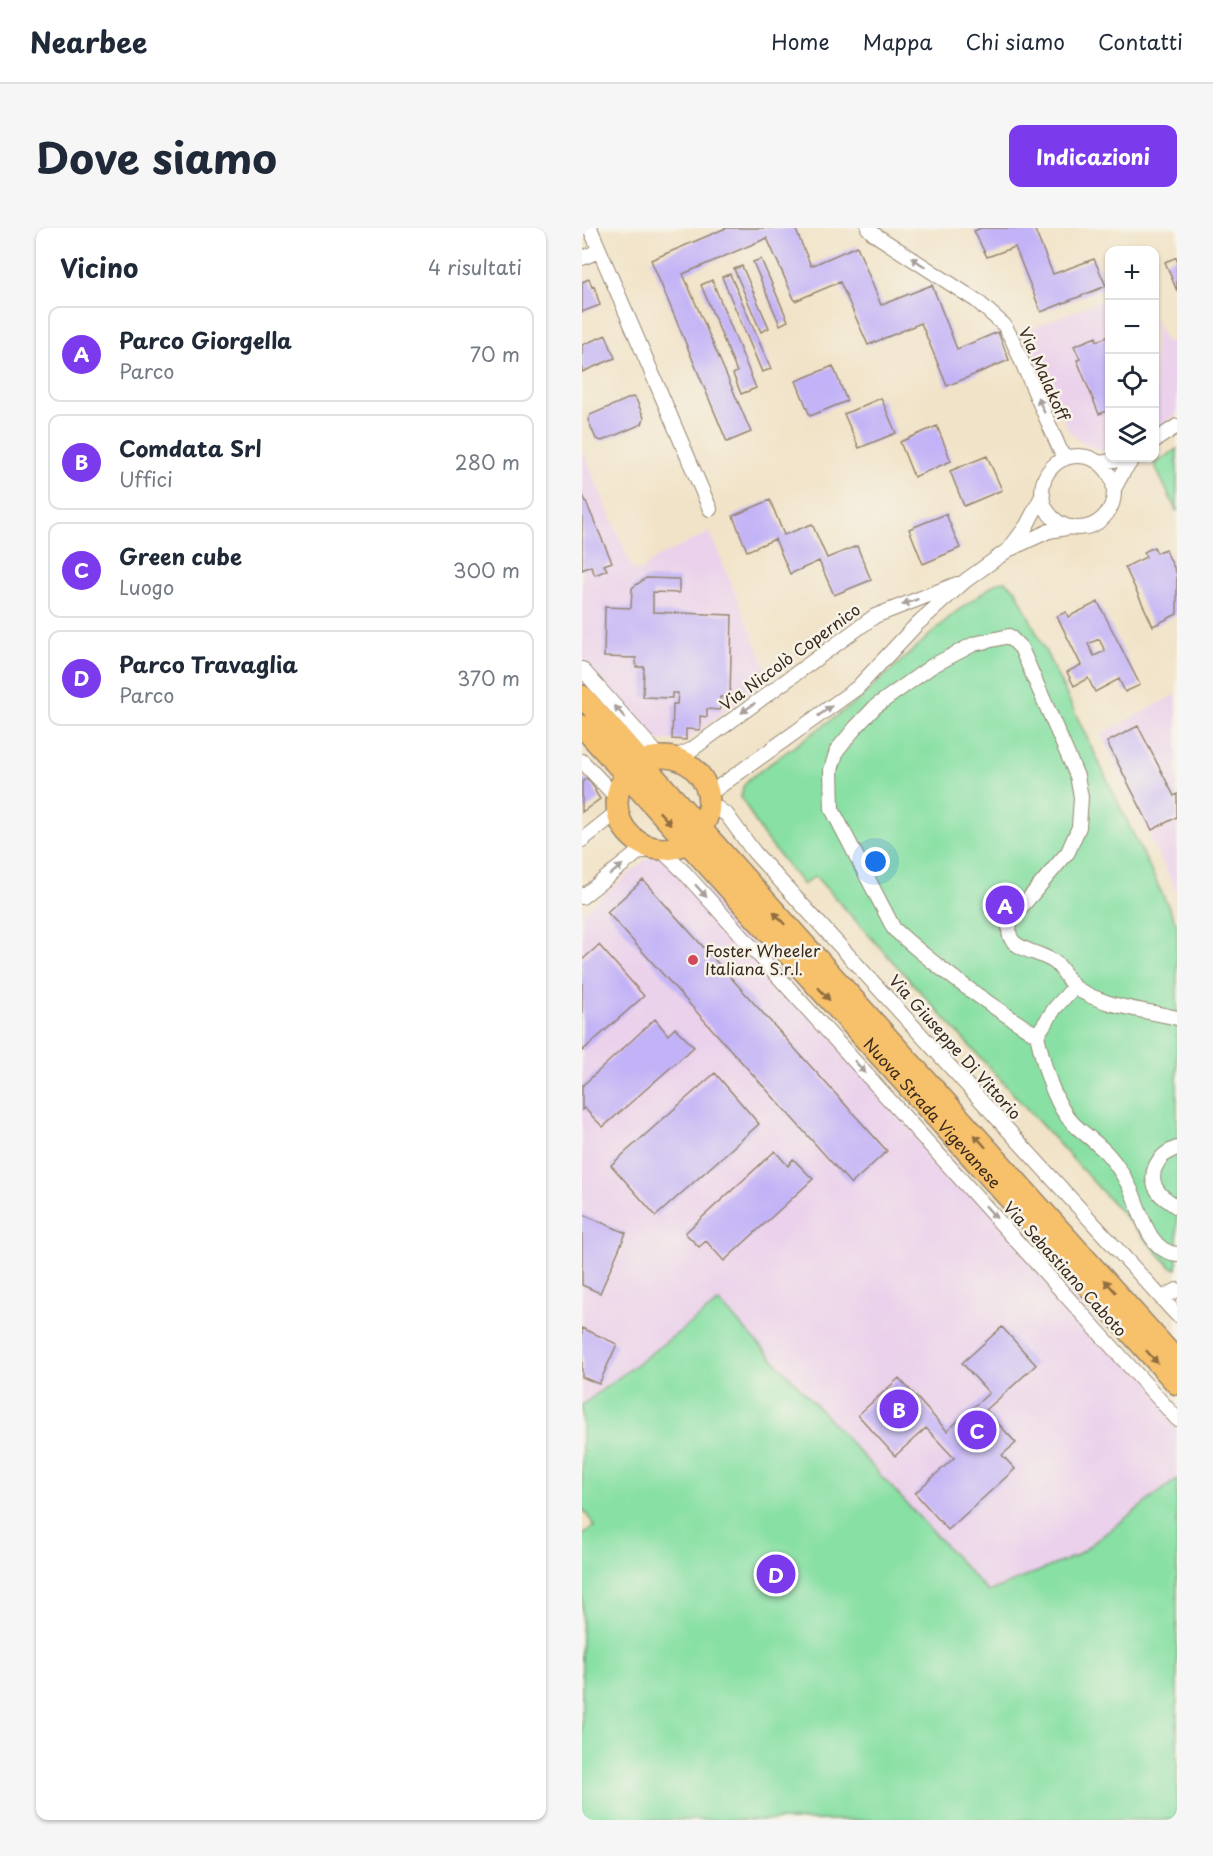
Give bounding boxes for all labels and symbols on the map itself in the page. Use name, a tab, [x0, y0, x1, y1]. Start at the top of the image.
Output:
one-way arrow	[910, 257, 926, 268]
street label: Via Malakoff	[1014, 323, 1077, 426]
one-way arrow	[1036, 397, 1045, 414]
street label: Via Niccolò Copernico	[714, 597, 865, 716]
one-way arrow	[901, 598, 919, 607]
one-way arrow	[740, 702, 756, 714]
one-way arrow	[613, 705, 627, 720]
one-way arrow	[816, 705, 832, 717]
one-way arrow	[658, 810, 671, 825]
your location	[861, 847, 890, 876]
one-way arrow	[608, 864, 623, 877]
pin: A	[986, 882, 1024, 928]
one-way arrow	[694, 883, 707, 898]
one-way arrow	[772, 910, 786, 925]
place label: Foster Wheeler Italiana S.r.l.	[705, 938, 821, 980]
marker: Foster Wheeler Italiana S.r.l.	[686, 953, 700, 967]
street label: Via Giuseppe Di Vittorio	[884, 969, 1028, 1124]
one-way arrow	[817, 986, 831, 1001]
street label: Nuova Strada Vigevanese	[858, 1032, 1008, 1193]
one-way arrow	[853, 1060, 867, 1074]
one-way arrow	[974, 1134, 987, 1149]
street label: Via Sebastiano Caboto	[998, 1195, 1133, 1341]
one-way arrow	[984, 1204, 998, 1219]
one-way arrow	[1104, 1279, 1117, 1294]
one-way arrow	[1145, 1349, 1159, 1364]
pin: B	[880, 1386, 918, 1432]
pin: C	[958, 1408, 996, 1452]
pin: D	[756, 1552, 796, 1596]

